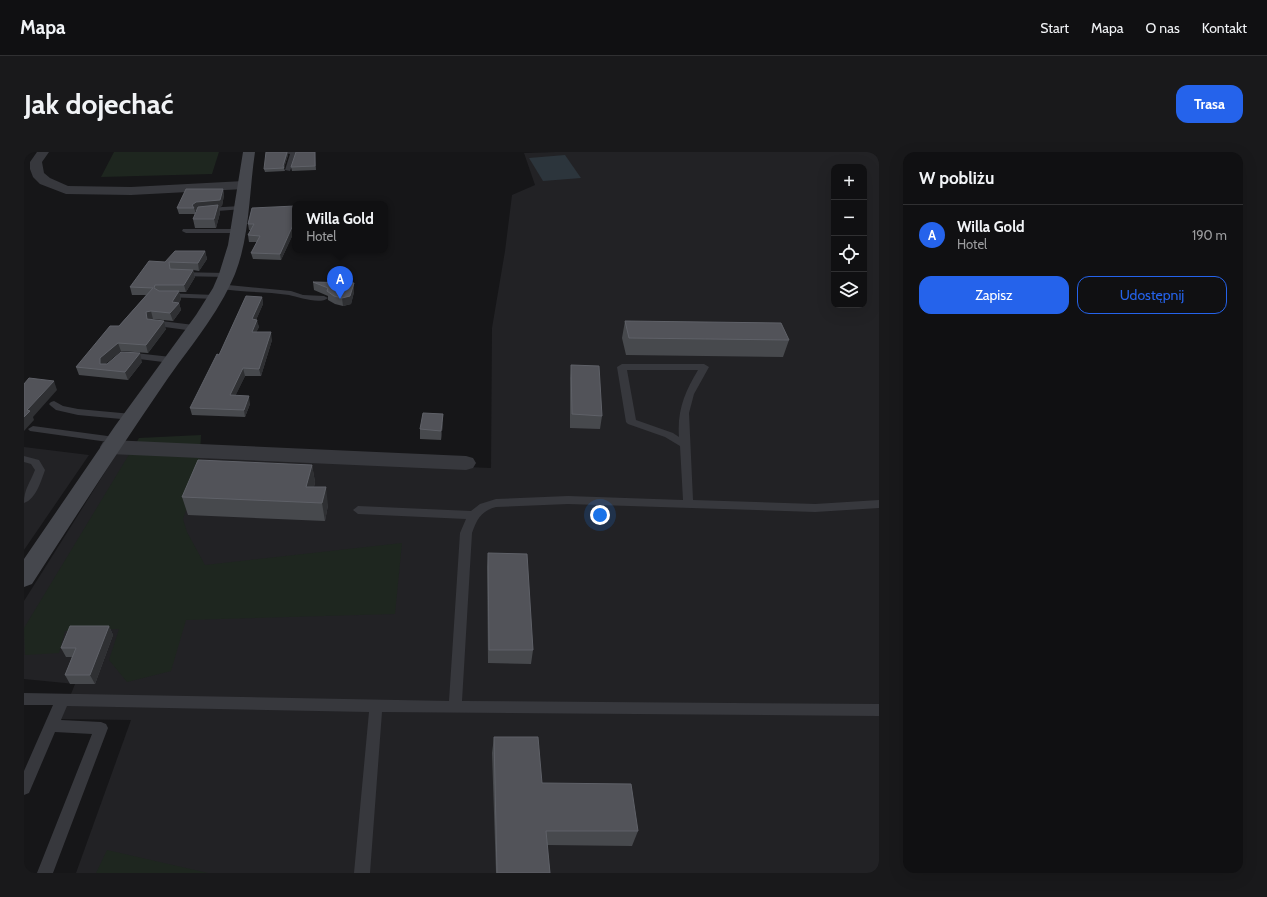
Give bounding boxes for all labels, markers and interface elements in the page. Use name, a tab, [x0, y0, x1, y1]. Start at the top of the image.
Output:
text: Mapa	[20, 16, 66, 39]
text: Start	[1040, 19, 1069, 37]
text: Mapa	[1091, 19, 1123, 37]
text: O nas	[1145, 19, 1180, 37]
text: Kontakt	[1202, 19, 1247, 37]
button: Trasa	[1176, 85, 1243, 123]
text: Jak dojechać	[24, 87, 173, 121]
map controls	[831, 164, 867, 308]
button: +	[831, 164, 867, 200]
text: W pobliżu	[919, 168, 994, 188]
button: −	[831, 200, 867, 236]
popup	[292, 201, 388, 253]
text: Willa Gold	[306, 210, 374, 228]
text: Willa Gold	[957, 218, 1025, 236]
text: A	[928, 227, 936, 243]
text: 190 m	[1192, 227, 1227, 243]
text: Hotel	[306, 228, 336, 244]
button: locate	[831, 236, 867, 272]
text: Hotel	[957, 236, 987, 252]
pin: A	[327, 266, 353, 299]
button: layers	[831, 272, 867, 308]
button: Zapisz	[919, 276, 1069, 314]
button: Udostępnij	[1077, 276, 1227, 314]
your location	[590, 505, 610, 525]

